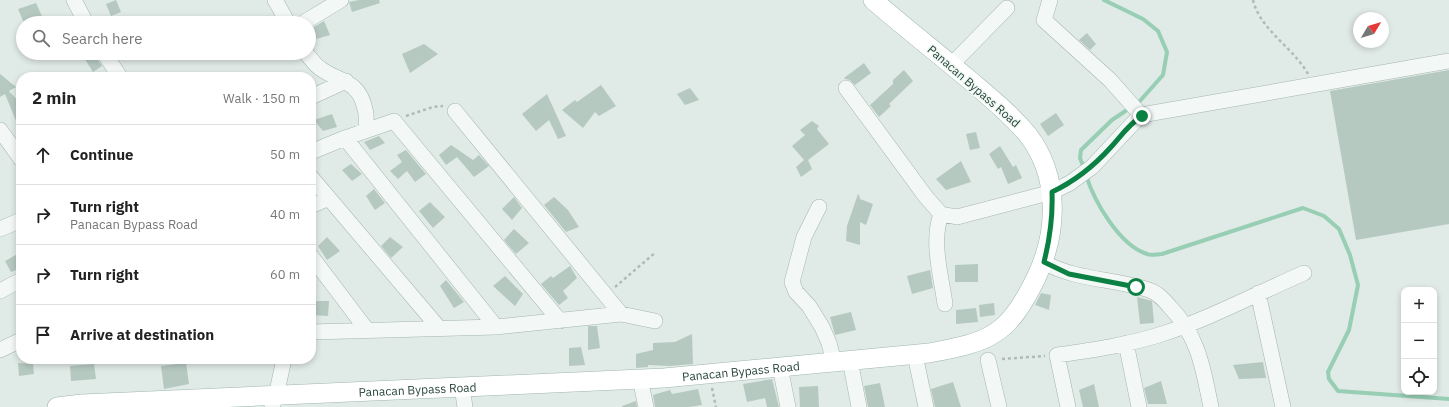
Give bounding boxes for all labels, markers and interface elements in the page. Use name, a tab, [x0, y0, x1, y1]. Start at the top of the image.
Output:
north arrow	[1353, 12, 1389, 48]
search box	[16, 16, 316, 60]
icon: search	[30, 27, 52, 49]
text: Search here	[62, 29, 142, 48]
street label: Panacan Bypass Road	[925, 42, 1023, 130]
text: 2 min	[32, 87, 76, 109]
text: Walk · 150 m	[223, 90, 300, 107]
route end	[1133, 107, 1151, 125]
icon: ahead	[32, 144, 54, 166]
text: Continue	[70, 145, 134, 164]
text: 50 m	[270, 146, 300, 163]
text: Turn right	[70, 197, 139, 216]
icon: right	[32, 204, 54, 226]
text: 40 m	[270, 206, 300, 223]
text: Panacan Bypass Road	[70, 216, 198, 233]
icon: right	[32, 264, 54, 286]
text: Turn right	[70, 265, 139, 284]
text: 60 m	[270, 266, 300, 283]
route start	[1127, 278, 1145, 296]
map controls	[1401, 287, 1437, 395]
button: +	[1401, 287, 1437, 323]
button: −	[1401, 323, 1437, 359]
icon: arrive	[32, 324, 54, 346]
text: Arrive at destination	[70, 325, 214, 344]
street label: Panacan Bypass Road	[681, 358, 800, 384]
button: locate	[1401, 359, 1437, 395]
street label: Panacan Bypass Road	[358, 379, 477, 399]

